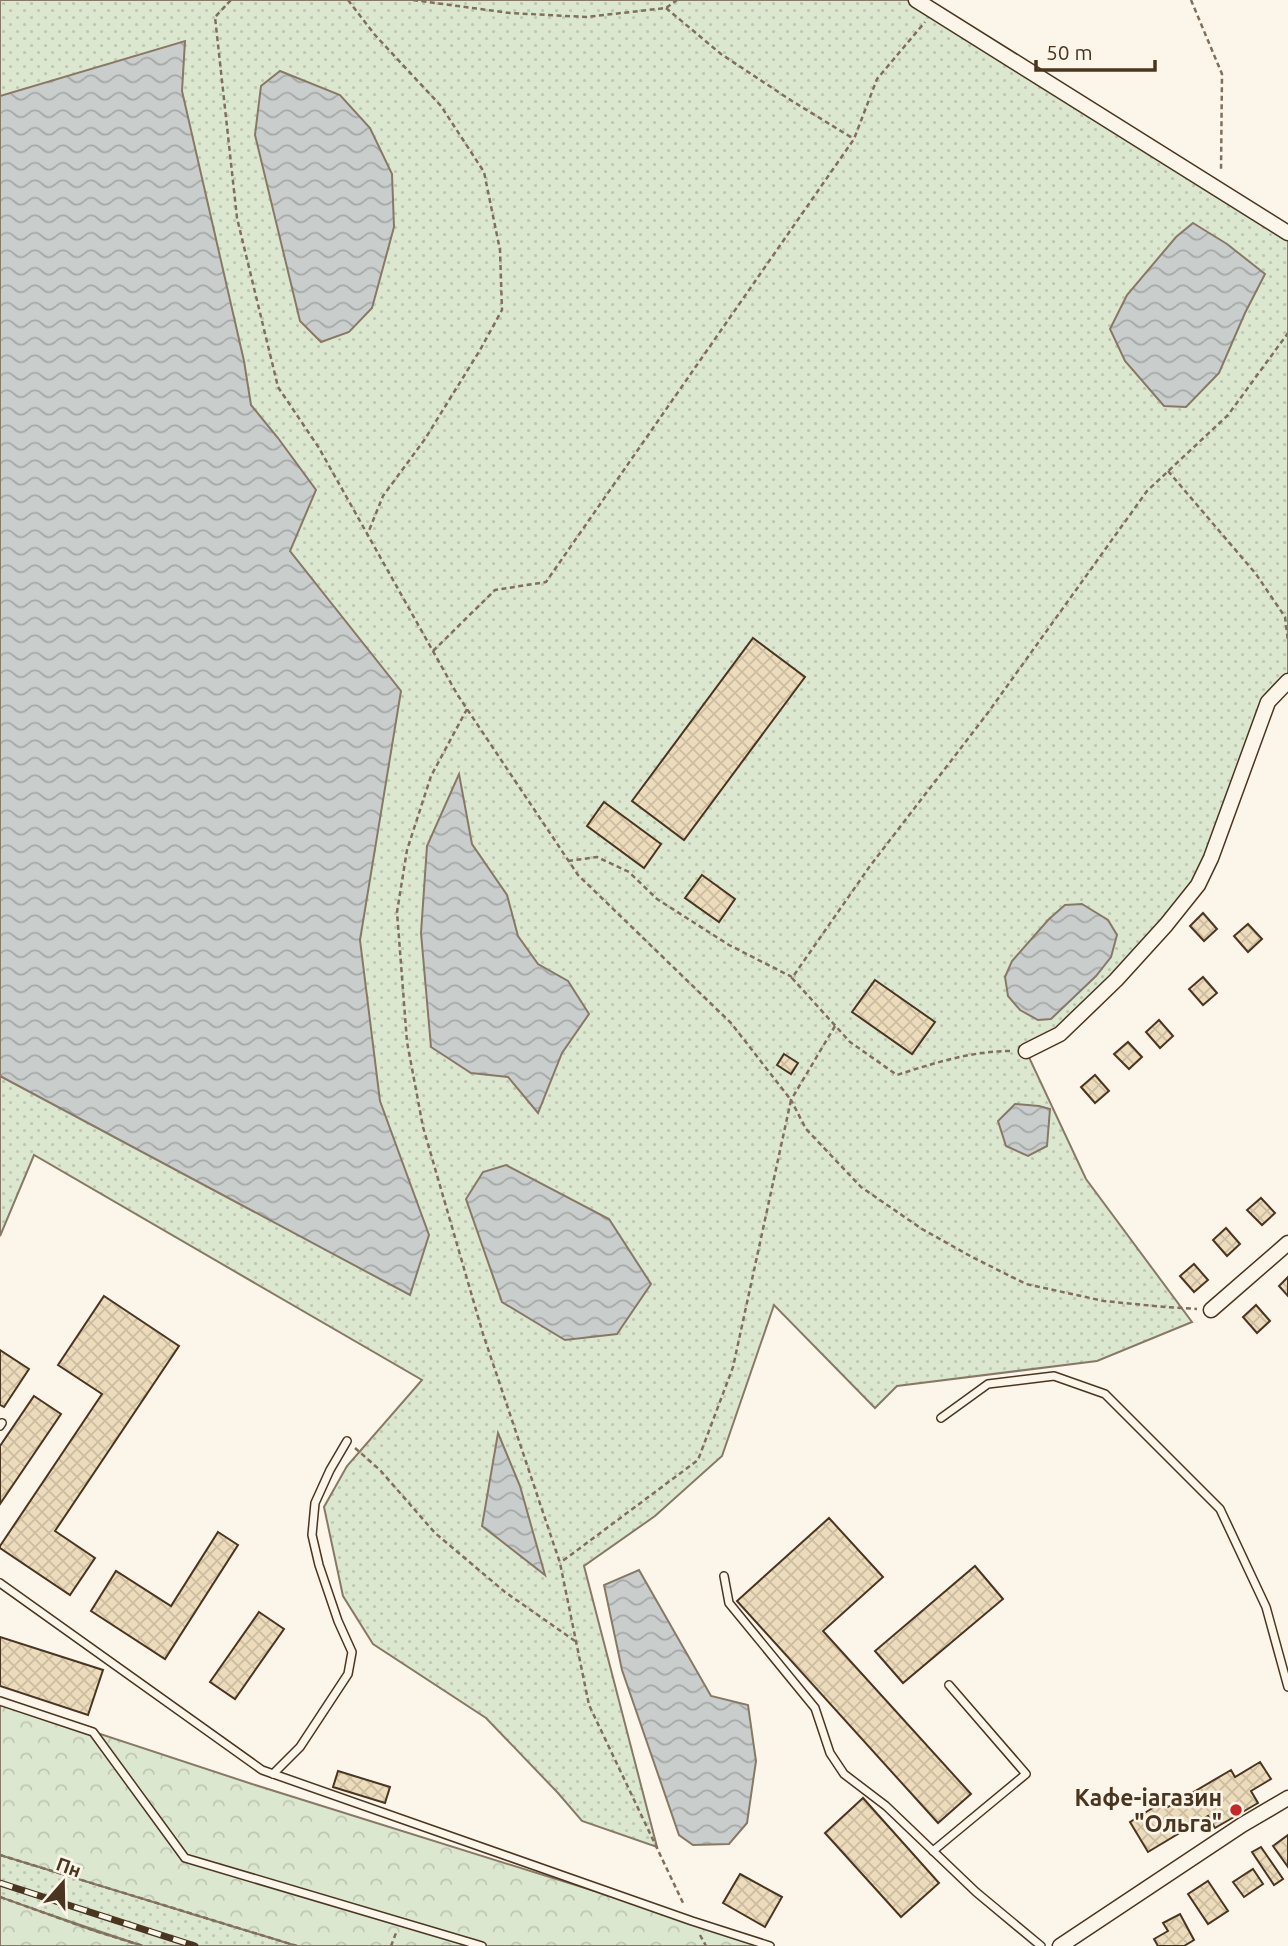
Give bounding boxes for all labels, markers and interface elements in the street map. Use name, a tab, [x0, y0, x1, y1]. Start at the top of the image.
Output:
scale bar	[1036, 28, 1155, 72]
text: 50 m	[1046, 40, 1093, 64]
place label: Кафе-іагазин "Ольга"	[1075, 1785, 1222, 1836]
marker: Кафе-іагазин "Ольга"	[1228, 1802, 1244, 1818]
north arrow	[28, 1848, 98, 1918]
text: Пн	[53, 1852, 84, 1882]

